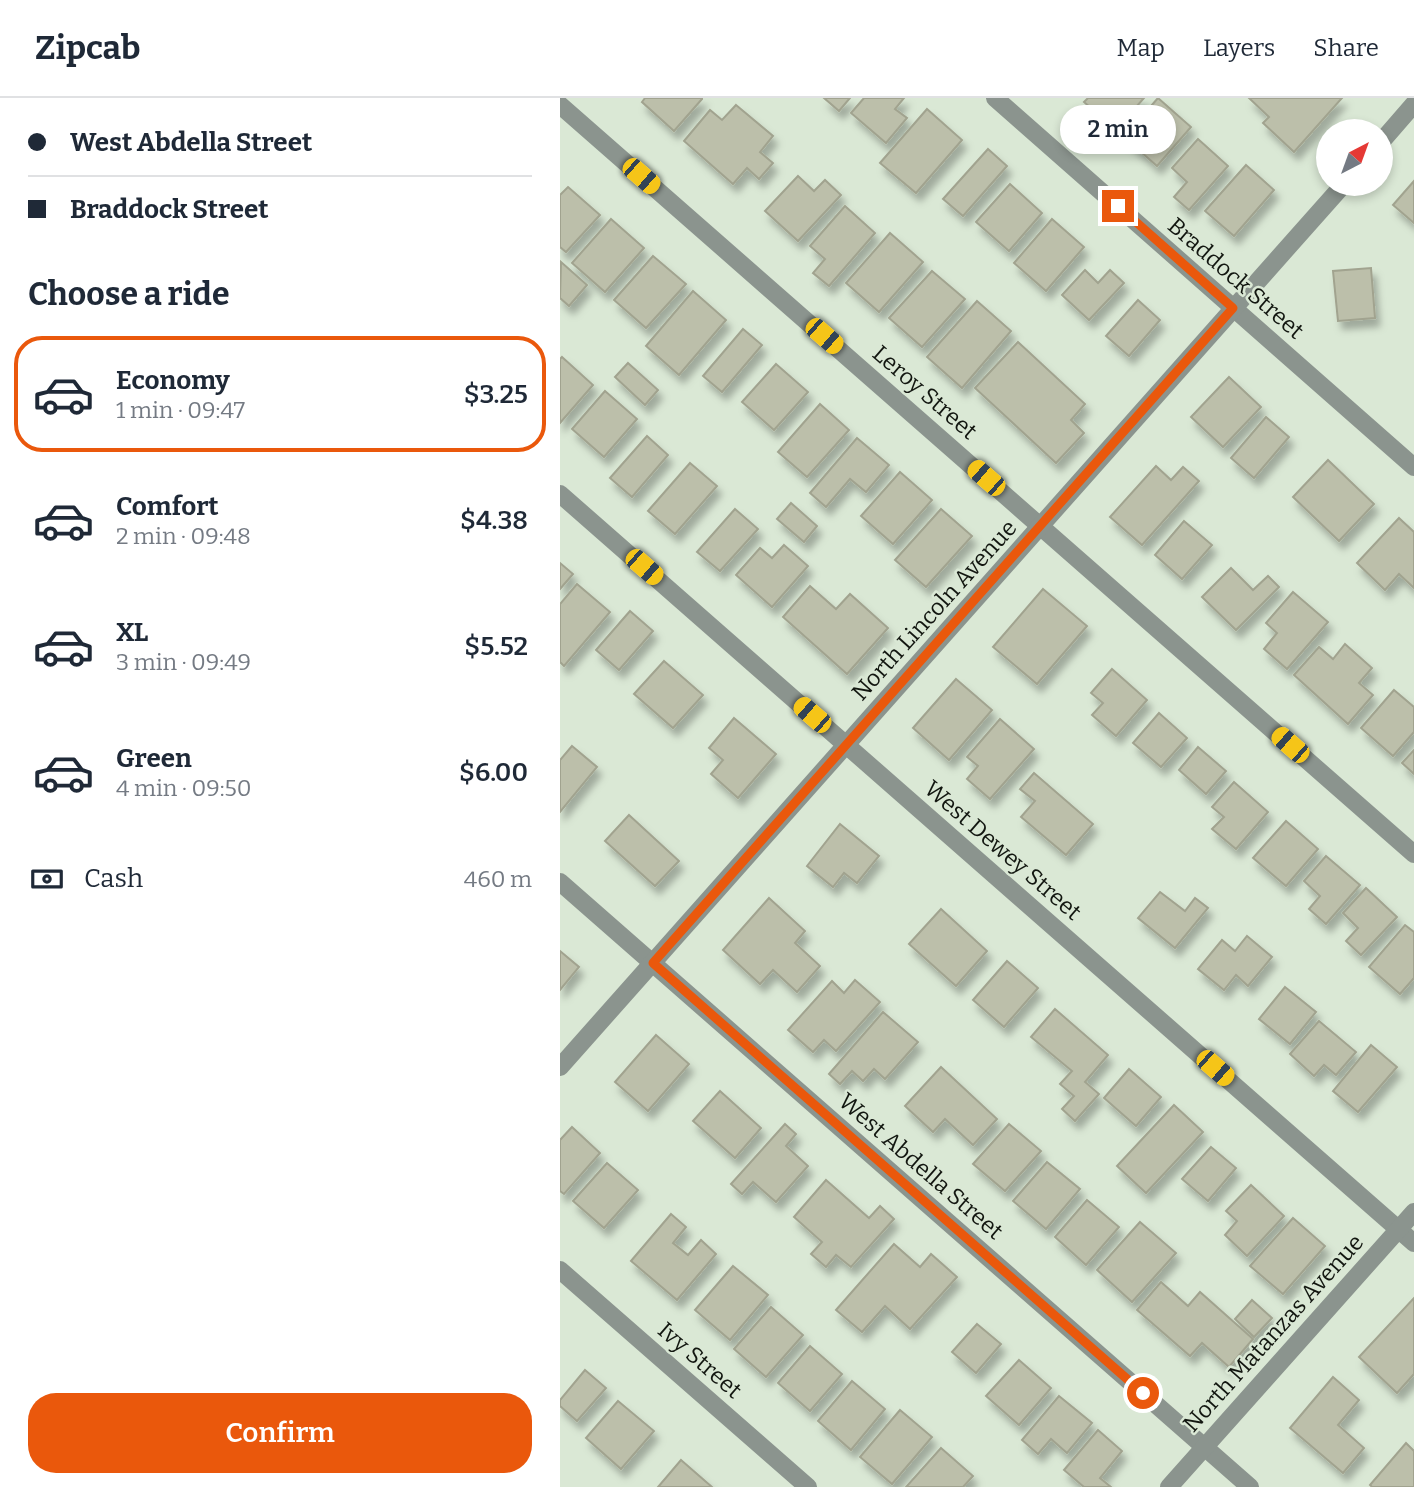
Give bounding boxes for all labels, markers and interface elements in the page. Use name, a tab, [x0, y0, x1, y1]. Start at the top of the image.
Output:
text: Zipcab	[35, 28, 140, 68]
text: Map	[1117, 34, 1165, 62]
text: Layers	[1203, 34, 1275, 62]
text: Share	[1313, 34, 1379, 62]
callout: 2 min	[1060, 105, 1176, 154]
text: 2 min	[1088, 115, 1148, 143]
north arrow	[1316, 119, 1393, 196]
map controls	[1316, 119, 1393, 196]
text: West Abdella Street	[70, 127, 312, 158]
car	[619, 154, 664, 198]
route end	[1102, 190, 1134, 222]
text: Braddock Street	[70, 194, 269, 225]
street label: Braddock Street	[1162, 211, 1310, 345]
text: Choose a ride	[28, 275, 229, 313]
car	[802, 314, 847, 358]
street label: Leroy Street	[867, 339, 983, 445]
icon: car	[32, 363, 95, 426]
text: Economy	[116, 365, 230, 396]
text: $3.25	[464, 379, 528, 410]
text: 1 min · 09:47	[116, 396, 245, 424]
car	[964, 456, 1009, 500]
icon: car	[32, 489, 95, 552]
text: Comfort	[116, 491, 219, 522]
text: $4.38	[460, 505, 528, 536]
street label: North Lincoln Avenue	[846, 514, 1022, 706]
text: 2 min · 09:48	[116, 522, 251, 550]
car	[622, 545, 667, 589]
icon: car	[32, 615, 95, 678]
text: XL	[116, 617, 148, 648]
text: $5.52	[464, 631, 528, 662]
text: 3 min · 09:49	[116, 648, 251, 676]
car	[790, 693, 835, 737]
car	[1268, 723, 1313, 767]
icon: car	[32, 741, 95, 804]
text: Green	[116, 743, 192, 774]
text: $6.00	[459, 757, 528, 788]
text: 4 min · 09:50	[116, 774, 252, 802]
street label: West Dewey Street	[919, 774, 1087, 926]
icon: cash	[28, 860, 66, 898]
text: Cash	[84, 863, 143, 894]
text: 460 m	[464, 865, 532, 893]
car	[1193, 1046, 1238, 1090]
street label: West Abdella Street	[833, 1087, 1009, 1245]
street label: North Matanzas Avenue	[1177, 1228, 1369, 1438]
street label: Ivy Street	[652, 1316, 748, 1404]
route start	[1127, 1377, 1159, 1409]
button: Confirm	[28, 1393, 532, 1473]

